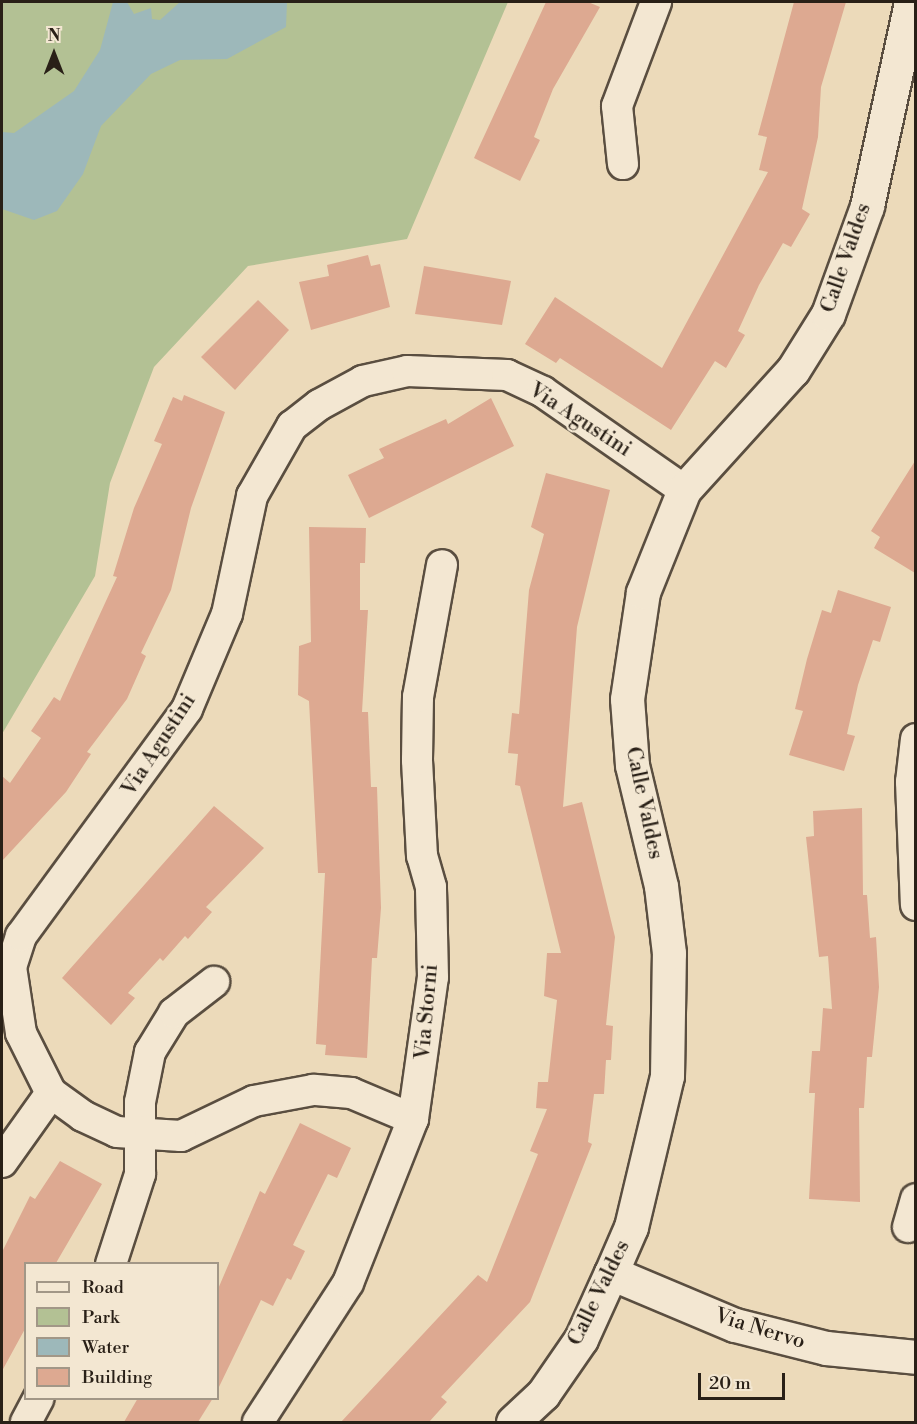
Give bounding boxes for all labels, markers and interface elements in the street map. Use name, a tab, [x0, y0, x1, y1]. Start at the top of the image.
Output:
north arrow	[24, 24, 84, 84]
text: N	[48, 26, 60, 46]
street label: Calle Valdes	[815, 200, 877, 316]
street label: Via Agustini	[524, 378, 636, 462]
street label: Via Agustini	[117, 689, 201, 801]
street label: Calle Valdes	[620, 745, 668, 861]
street label: Via Storni	[410, 963, 444, 1061]
street label: Calle Valdes	[563, 1236, 635, 1350]
legend	[24, 1262, 219, 1400]
text: Road	[82, 1276, 124, 1299]
street label: Via Nervo	[712, 1303, 808, 1355]
text: Park	[82, 1306, 119, 1329]
text: Water	[82, 1336, 129, 1359]
scale bar	[701, 1361, 788, 1399]
text: Building	[82, 1366, 152, 1389]
text: 20 m	[709, 1372, 751, 1395]

